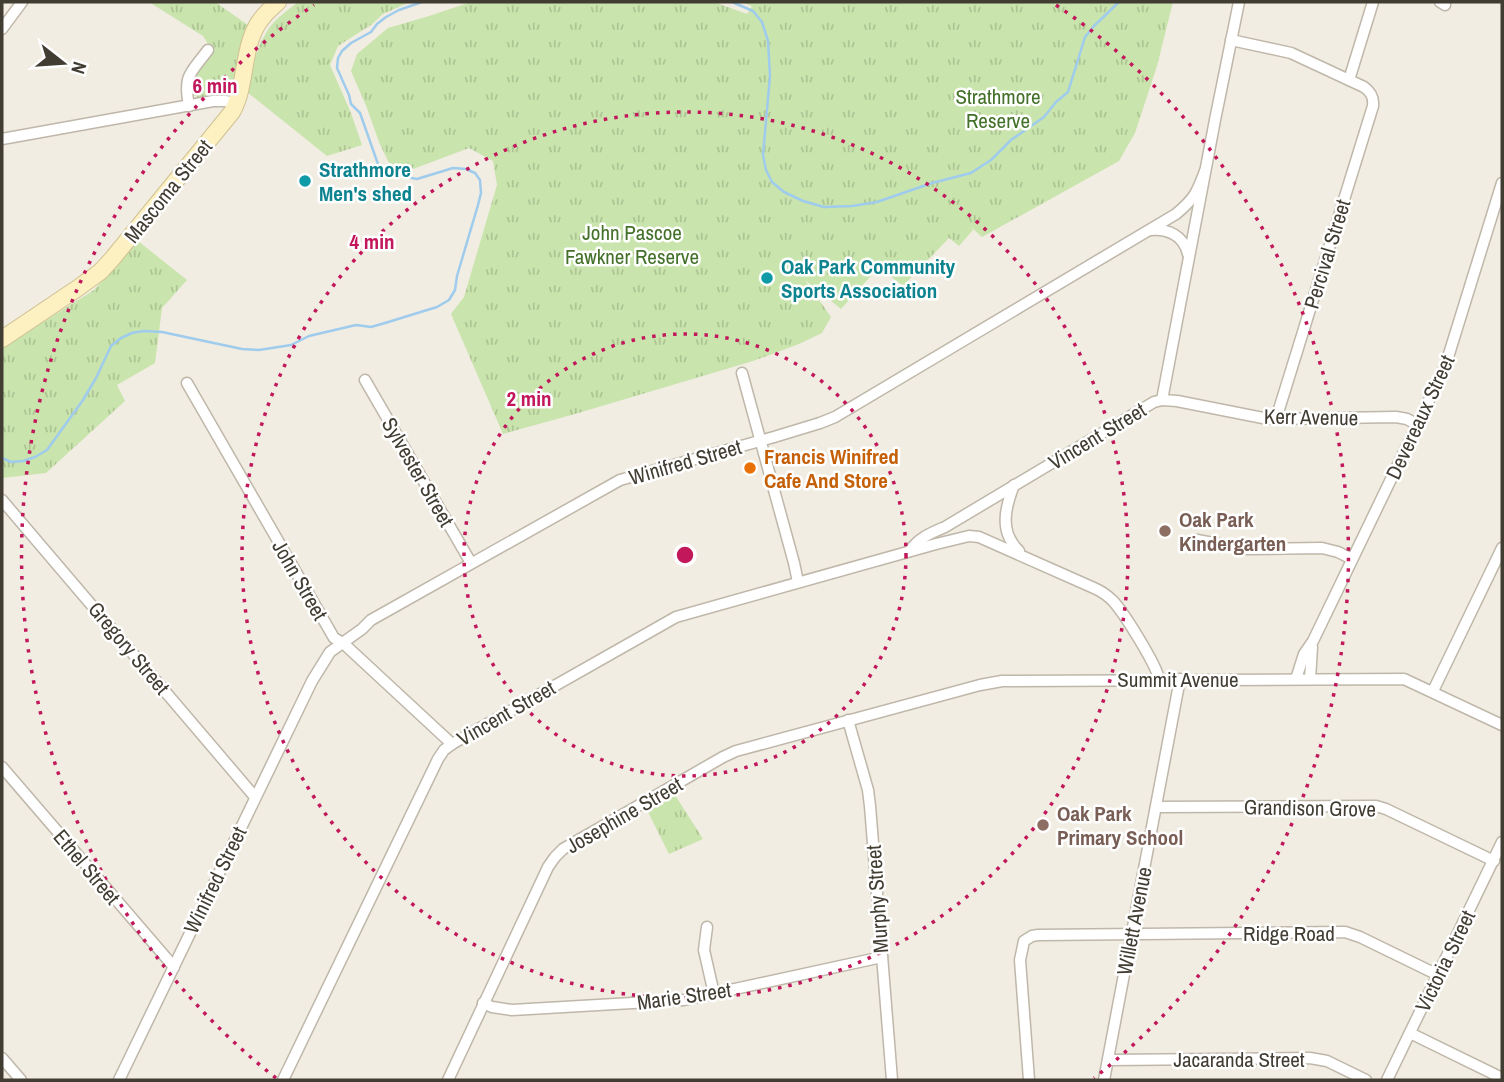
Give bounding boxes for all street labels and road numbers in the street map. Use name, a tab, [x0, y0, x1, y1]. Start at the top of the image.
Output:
street label: Mascoma Street	[117, 133, 219, 249]
street label: Percival Street	[1297, 196, 1357, 312]
street label: Devereaux Street	[1379, 350, 1462, 484]
street label: Vincent Street	[1043, 395, 1151, 476]
street label: Kerr Avenue	[1264, 402, 1358, 432]
street label: Sylvester Street	[375, 412, 461, 532]
street label: Winifred Street	[625, 432, 745, 492]
street label: John Street	[265, 535, 335, 626]
street label: Gregory Street	[82, 595, 177, 701]
street label: Summit Avenue	[1117, 665, 1239, 694]
street label: Vincent Street	[452, 673, 561, 753]
street label: Josephine Street	[560, 770, 688, 860]
street label: Grandison Grove	[1244, 792, 1376, 824]
street label: Winifred Street	[177, 821, 254, 938]
street label: Ethel Street	[47, 823, 127, 911]
street label: Murphy Street	[859, 844, 895, 954]
street label: Willett Avenue	[1109, 864, 1159, 978]
street label: Victoria Street	[1408, 905, 1482, 1017]
street label: Ridge Road	[1243, 919, 1335, 948]
street label: Marie Street	[635, 975, 733, 1017]
street label: Jacaranda Street	[1173, 1045, 1305, 1074]

